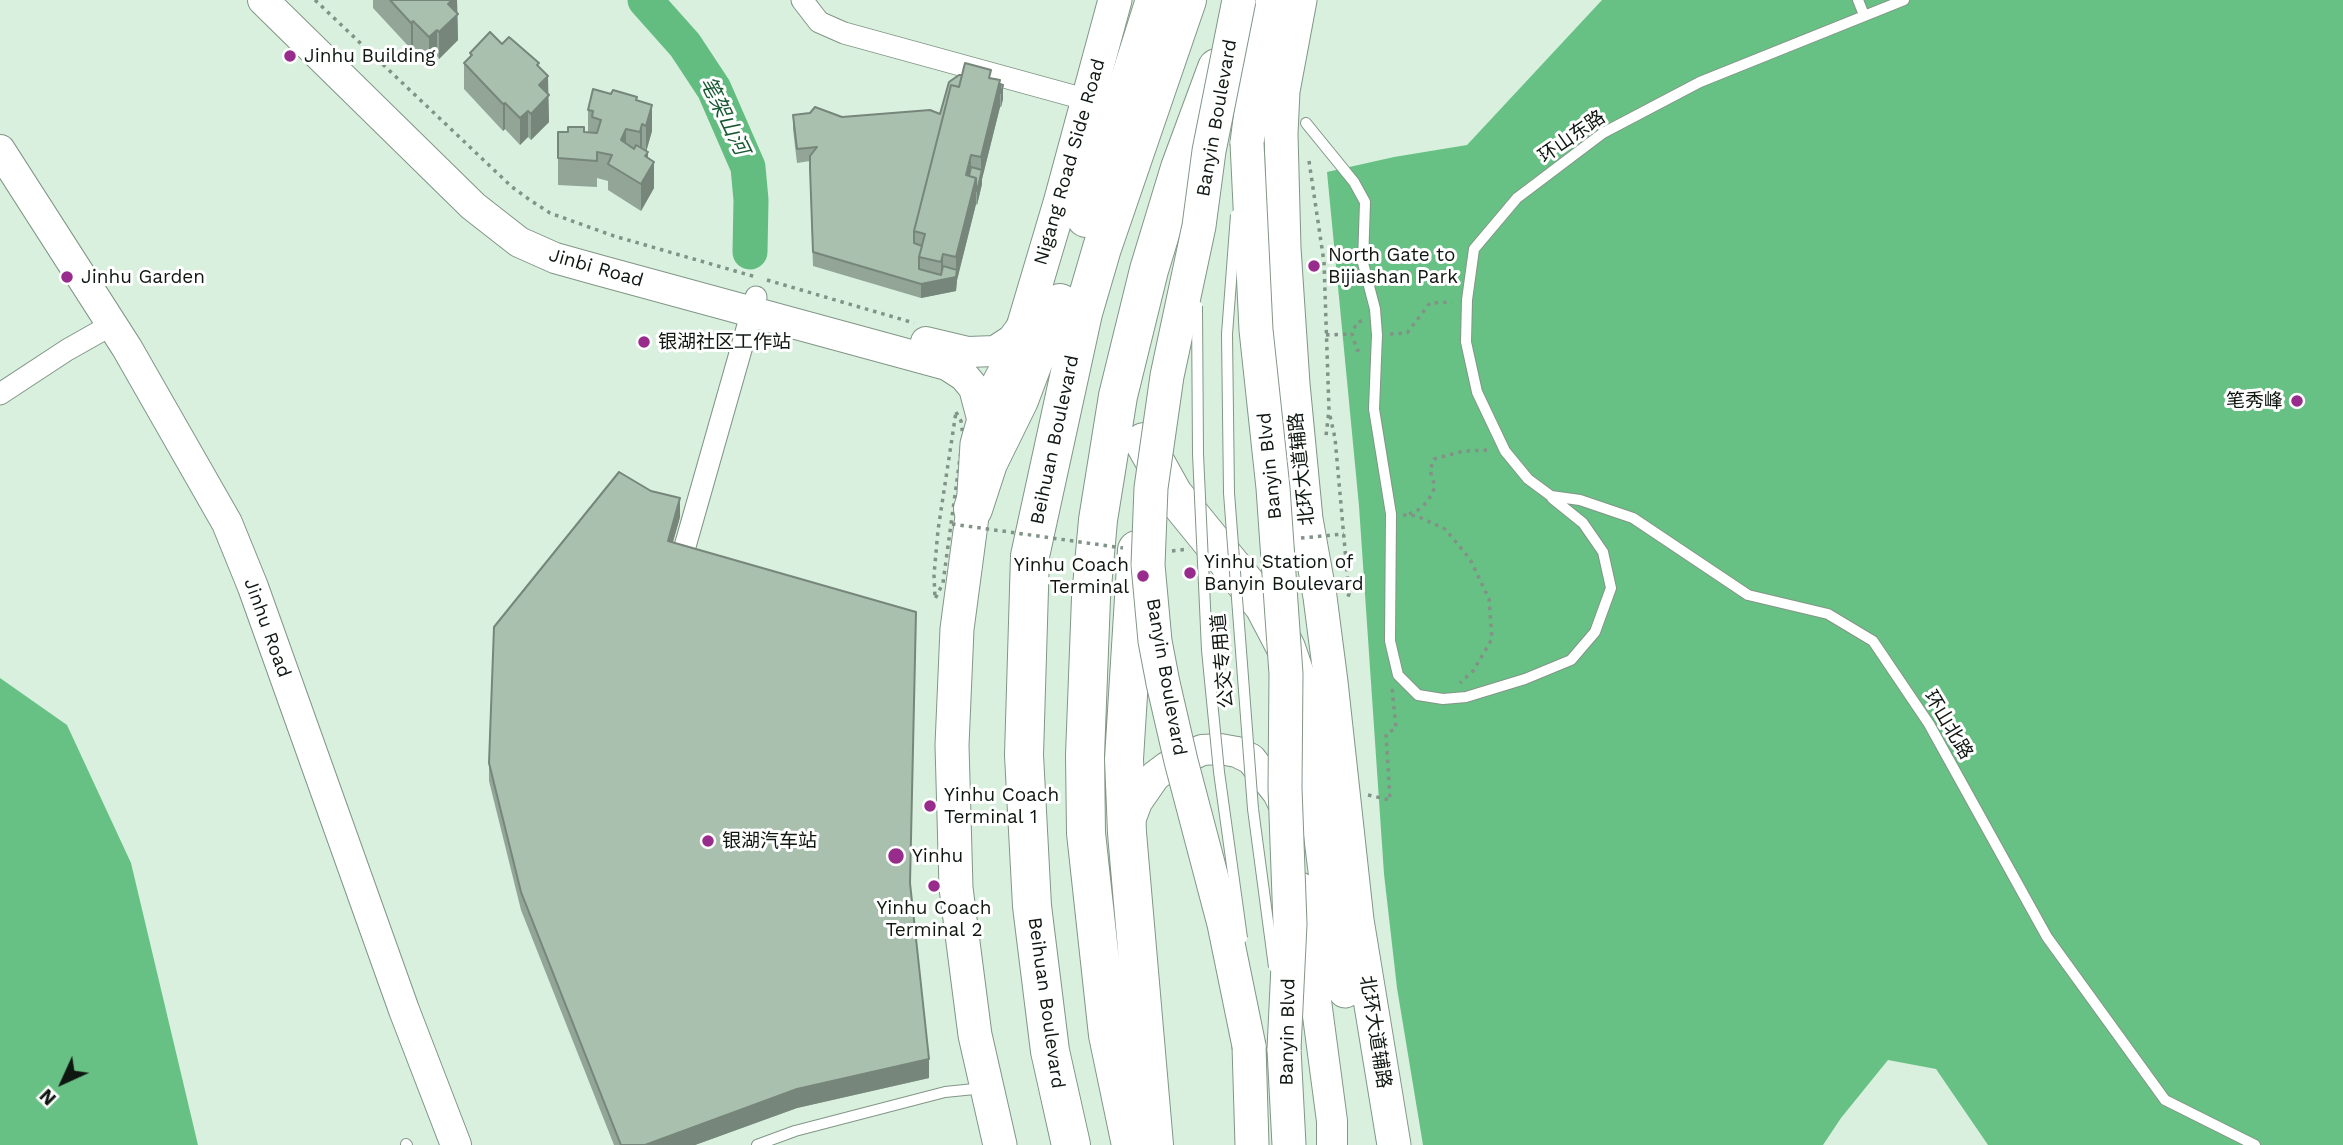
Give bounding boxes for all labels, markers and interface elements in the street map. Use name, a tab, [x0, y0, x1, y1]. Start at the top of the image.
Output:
street label: Banyin Boulevard	[1192, 37, 1242, 199]
place label: Jinhu Building	[304, 45, 435, 67]
marker: Jinhu Building	[282, 48, 298, 64]
street label: Nigang Road Side Road	[1030, 56, 1110, 268]
water label: 笔架山河	[694, 73, 754, 159]
street label: 环山东路	[1534, 106, 1610, 168]
street label: Jinbi Road	[546, 244, 646, 292]
place label: North Gate to Bijiashan Park	[1328, 244, 1458, 288]
marker: North Gate to Bijiashan Park	[1306, 258, 1322, 274]
place label: Jinhu Garden	[81, 266, 205, 288]
marker: Jinhu Garden	[59, 269, 75, 285]
place label: 银湖社区工作站	[658, 331, 791, 353]
marker: 银湖社区工作站	[636, 334, 652, 350]
street label: Beihuan Boulevard	[1026, 353, 1084, 527]
place label: 笔秀峰	[2226, 390, 2283, 412]
marker: 笔秀峰	[2289, 393, 2305, 409]
street label: Banyin Blvd	[1253, 411, 1287, 521]
street label: 北环大道辅路	[1285, 411, 1319, 527]
place label: Yinhu Station of Banyin Boulevard	[1204, 551, 1364, 595]
place label: Yinhu Coach Terminal	[1014, 554, 1129, 598]
marker: Yinhu Station of Banyin Boulevard	[1182, 565, 1198, 581]
marker: Yinhu Coach Terminal	[1135, 568, 1151, 584]
street label: Jinhu Road	[239, 575, 295, 681]
street label: Banyin Boulevard	[1141, 596, 1191, 758]
street label: 公交专用道	[1208, 613, 1238, 709]
street label: 环山北路	[1919, 687, 1977, 763]
place label: Yinhu Coach Terminal 1	[944, 784, 1059, 828]
marker: Yinhu Coach Terminal 1	[922, 798, 938, 814]
place label: 银湖汽车站	[722, 830, 817, 852]
marker: 银湖汽车站	[700, 833, 716, 849]
place label: Yinhu	[912, 845, 963, 867]
marker: Yinhu	[886, 846, 906, 866]
marker: Yinhu Coach Terminal 2	[926, 878, 942, 894]
place label: Yinhu Coach Terminal 2	[876, 897, 992, 941]
street label: Beihuan Boulevard	[1023, 916, 1069, 1090]
street label: 北环大道辅路	[1355, 974, 1395, 1090]
street label: Banyin Blvd	[1276, 978, 1300, 1086]
north arrow	[28, 1047, 98, 1117]
text: N	[35, 1084, 61, 1110]

